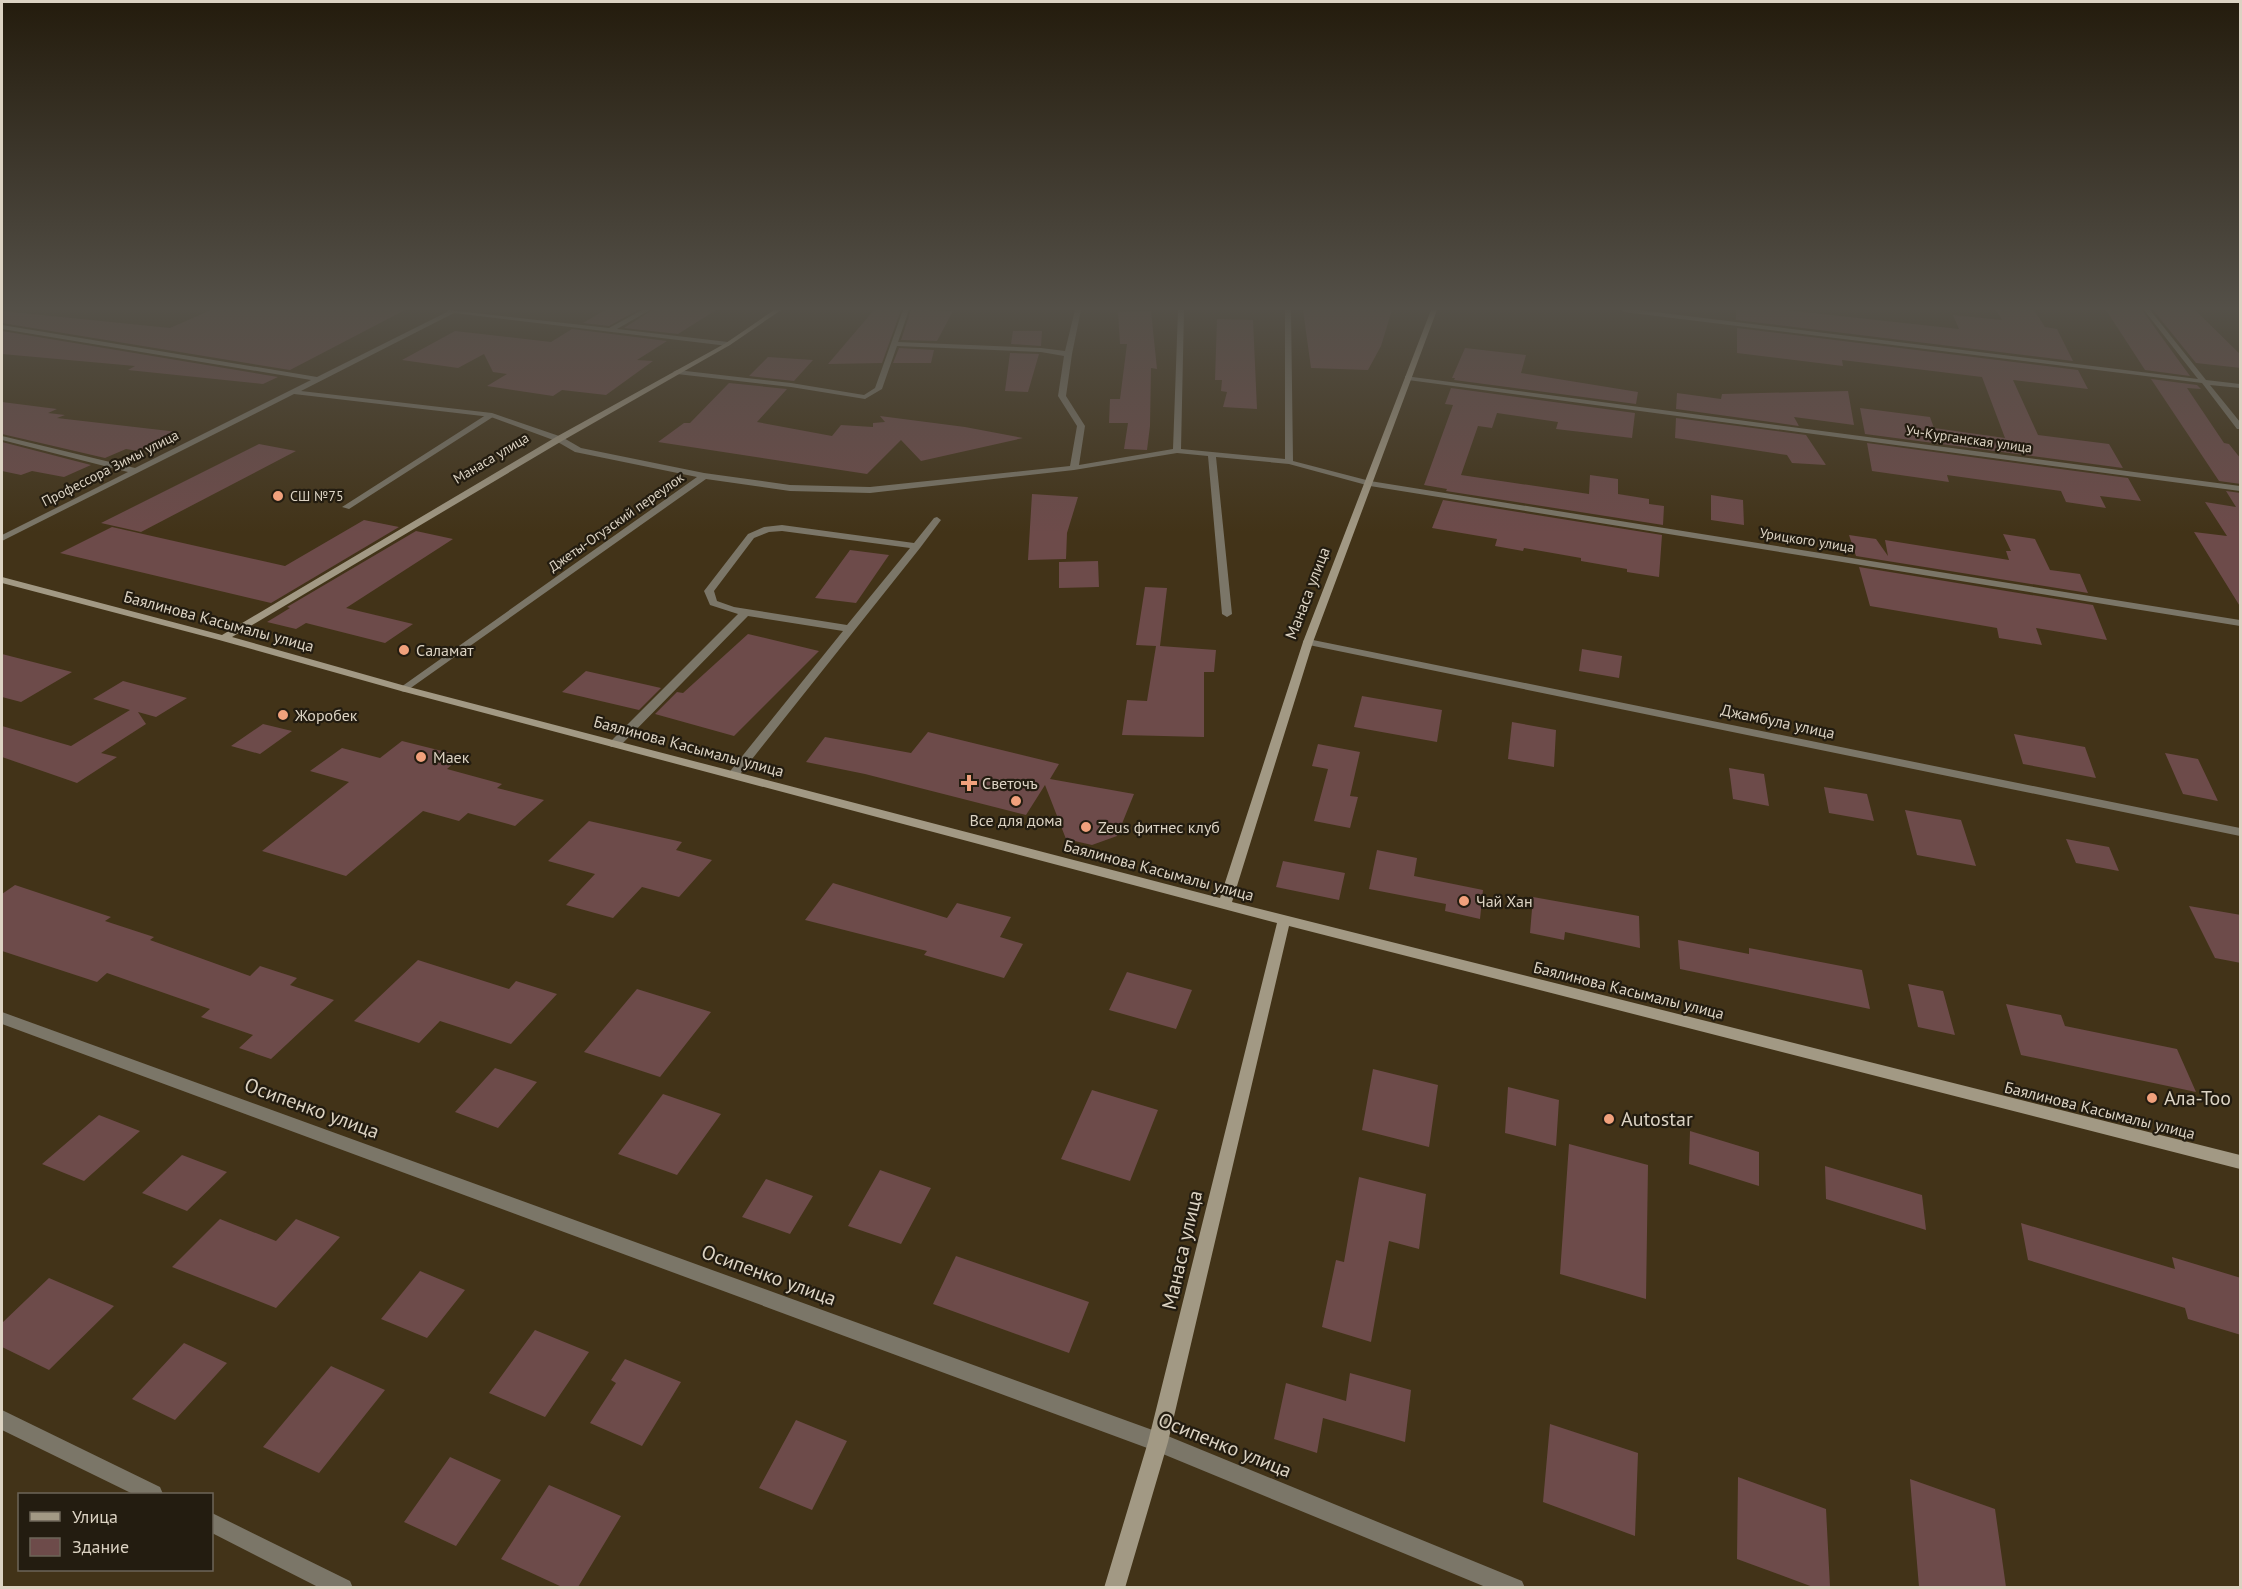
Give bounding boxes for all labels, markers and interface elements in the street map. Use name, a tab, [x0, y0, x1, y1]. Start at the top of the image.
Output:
street label: Уч-Курганская улица	[1905, 421, 2033, 457]
street label: Профессора Зимы улица	[38, 426, 182, 510]
street label: Манаса улица	[450, 428, 532, 488]
street label: Джеты-Огузский переулок	[545, 468, 688, 576]
place label: СШ №75	[290, 487, 344, 505]
marker: СШ №75	[271, 489, 285, 503]
street label: Урицкого улица	[1758, 524, 1856, 556]
street label: Манаса улица	[1280, 544, 1334, 642]
street label: Баялинова Касымалы улица	[122, 586, 316, 656]
place label: Саламат	[416, 640, 474, 660]
marker: Саламат	[397, 643, 411, 657]
street label: Джамбула улица	[1719, 699, 1837, 743]
place label: Жоробек	[294, 705, 358, 725]
marker: Жоробек	[276, 708, 290, 722]
street label: Баялинова Касымалы улица	[592, 711, 786, 781]
place label: Маек	[433, 747, 470, 767]
marker: Маек	[414, 750, 428, 764]
place label: Светочъ	[982, 773, 1038, 793]
marker: Светочъ	[960, 774, 978, 792]
marker: Все для дома	[1009, 794, 1023, 808]
place label: Все для дома	[969, 810, 1063, 830]
place label: Zeus фитнес клуб	[1098, 817, 1220, 837]
marker: Zeus фитнес клуб	[1079, 820, 1093, 834]
street label: Баялинова Касымалы улица	[1062, 835, 1256, 905]
place label: Чай Хан	[1476, 891, 1533, 911]
marker: Чай Хан	[1457, 894, 1471, 908]
street label: Баялинова Касымалы улица	[1532, 957, 1726, 1023]
street label: Осипенко улица	[241, 1072, 383, 1144]
street label: Баялинова Касымалы улица	[2003, 1077, 2197, 1143]
place label: Ала-Тоо	[2164, 1085, 2231, 1111]
marker: Ала-Тоо	[2145, 1091, 2159, 1105]
place label: Autostar	[1621, 1106, 1693, 1132]
marker: Autostar	[1602, 1112, 1616, 1126]
street label: Манаса улица	[1156, 1188, 1208, 1312]
street label: Осипенко улица	[698, 1239, 840, 1311]
street label: Осипенко улица	[1154, 1406, 1296, 1484]
legend	[18, 1493, 213, 1571]
text: Улица	[72, 1505, 118, 1528]
text: Здание	[72, 1535, 129, 1558]

